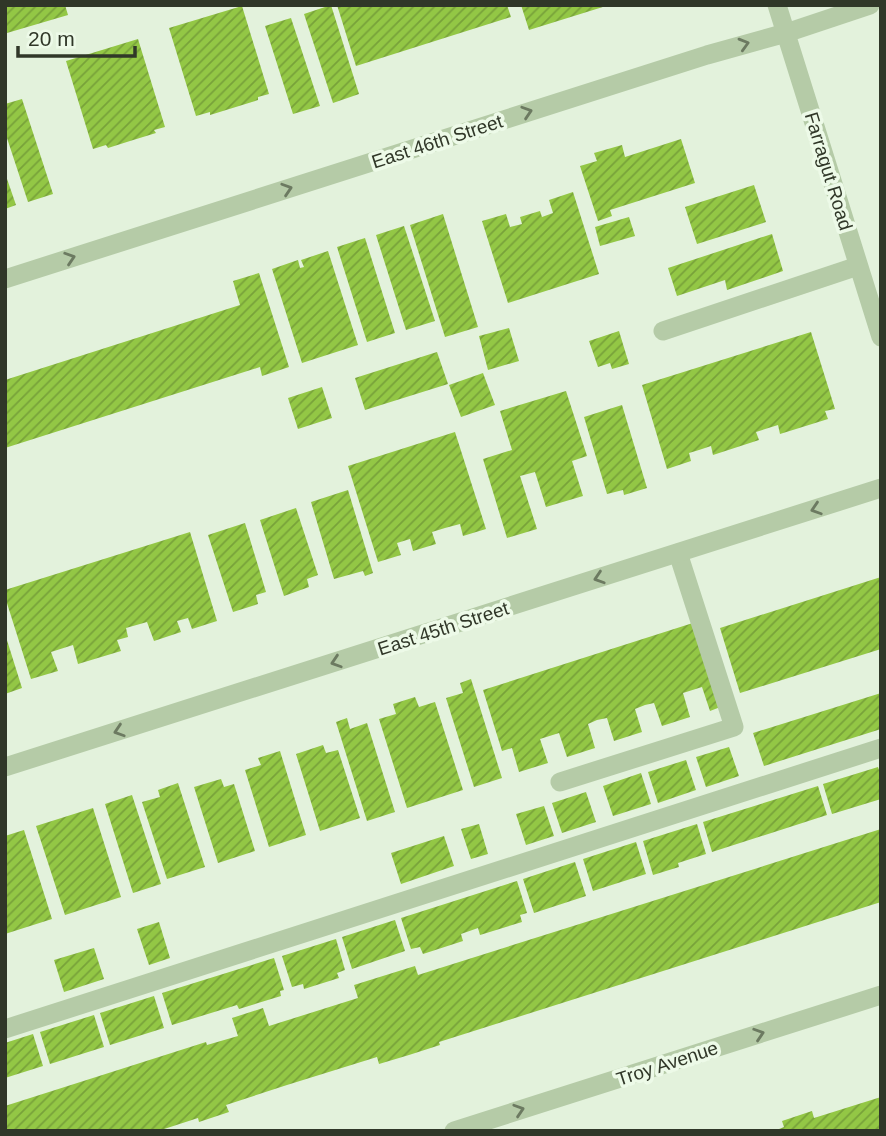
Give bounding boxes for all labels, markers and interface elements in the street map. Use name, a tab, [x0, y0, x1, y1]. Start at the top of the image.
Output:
scale bar	[18, 14, 135, 58]
text: 20 m	[28, 27, 75, 50]
one-way arrow	[738, 38, 750, 53]
one-way arrow	[521, 106, 533, 121]
street label: Farragut Road	[801, 109, 856, 233]
street label: East 46th Street	[369, 110, 506, 173]
one-way arrow	[280, 183, 293, 197]
one-way arrow	[64, 252, 76, 266]
one-way arrow	[810, 500, 822, 515]
one-way arrow	[593, 570, 606, 584]
street label: East 45th Street	[375, 597, 512, 660]
one-way arrow	[330, 653, 342, 668]
one-way arrow	[113, 722, 125, 737]
one-way arrow	[752, 1028, 764, 1042]
street label: Troy Avenue	[614, 1037, 721, 1090]
one-way arrow	[512, 1104, 524, 1118]

